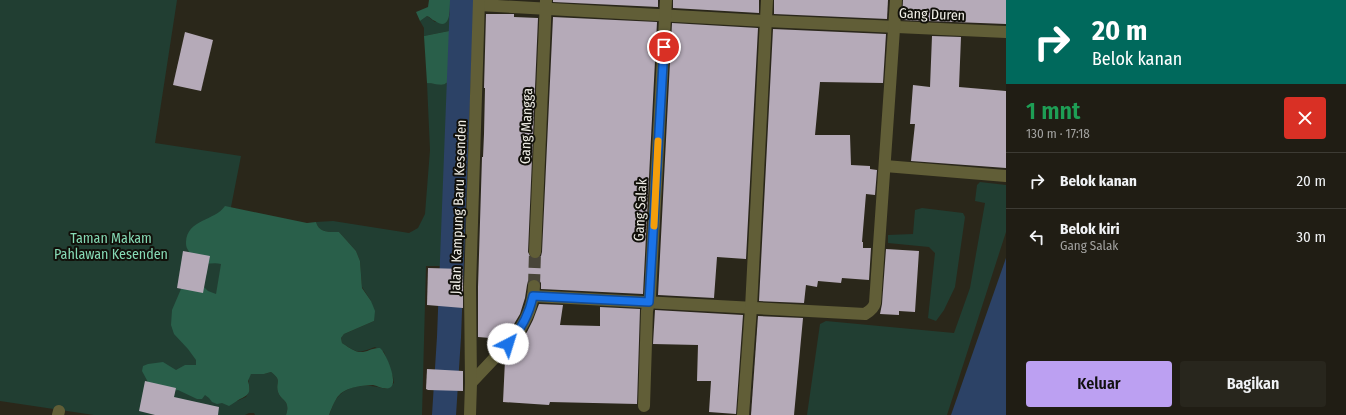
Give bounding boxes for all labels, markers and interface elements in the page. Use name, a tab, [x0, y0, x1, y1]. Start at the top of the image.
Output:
street label: Gang Duren	[899, 5, 965, 24]
text: 20 m	[1092, 14, 1147, 47]
icon: right	[1026, 16, 1078, 68]
pin	[647, 30, 681, 64]
icon: arrive	[653, 36, 675, 58]
text: Belok kanan	[1092, 48, 1182, 70]
street label: Gang Mangga	[517, 88, 536, 164]
text: 1 mnt	[1026, 97, 1080, 125]
button: close	[1284, 97, 1326, 139]
street label: Jalan Kampung Baru Kesenden	[447, 119, 470, 295]
text: 130 m · 17:18	[1026, 126, 1090, 141]
icon: right	[1026, 170, 1048, 192]
text: Belok kanan	[1060, 172, 1137, 190]
text: 20 m	[1297, 172, 1326, 190]
street label: Gang Salak	[630, 178, 651, 242]
text: Belok kiri	[1060, 220, 1120, 238]
icon: left	[1026, 226, 1048, 248]
text: 30 m	[1296, 228, 1326, 246]
park label: Taman Makam Pahlawan Kesenden	[54, 230, 168, 263]
text: Gang Salak	[1060, 238, 1118, 253]
position arrow	[487, 323, 529, 365]
button: Keluar	[1026, 361, 1172, 407]
button: Bagikan	[1180, 361, 1326, 407]

